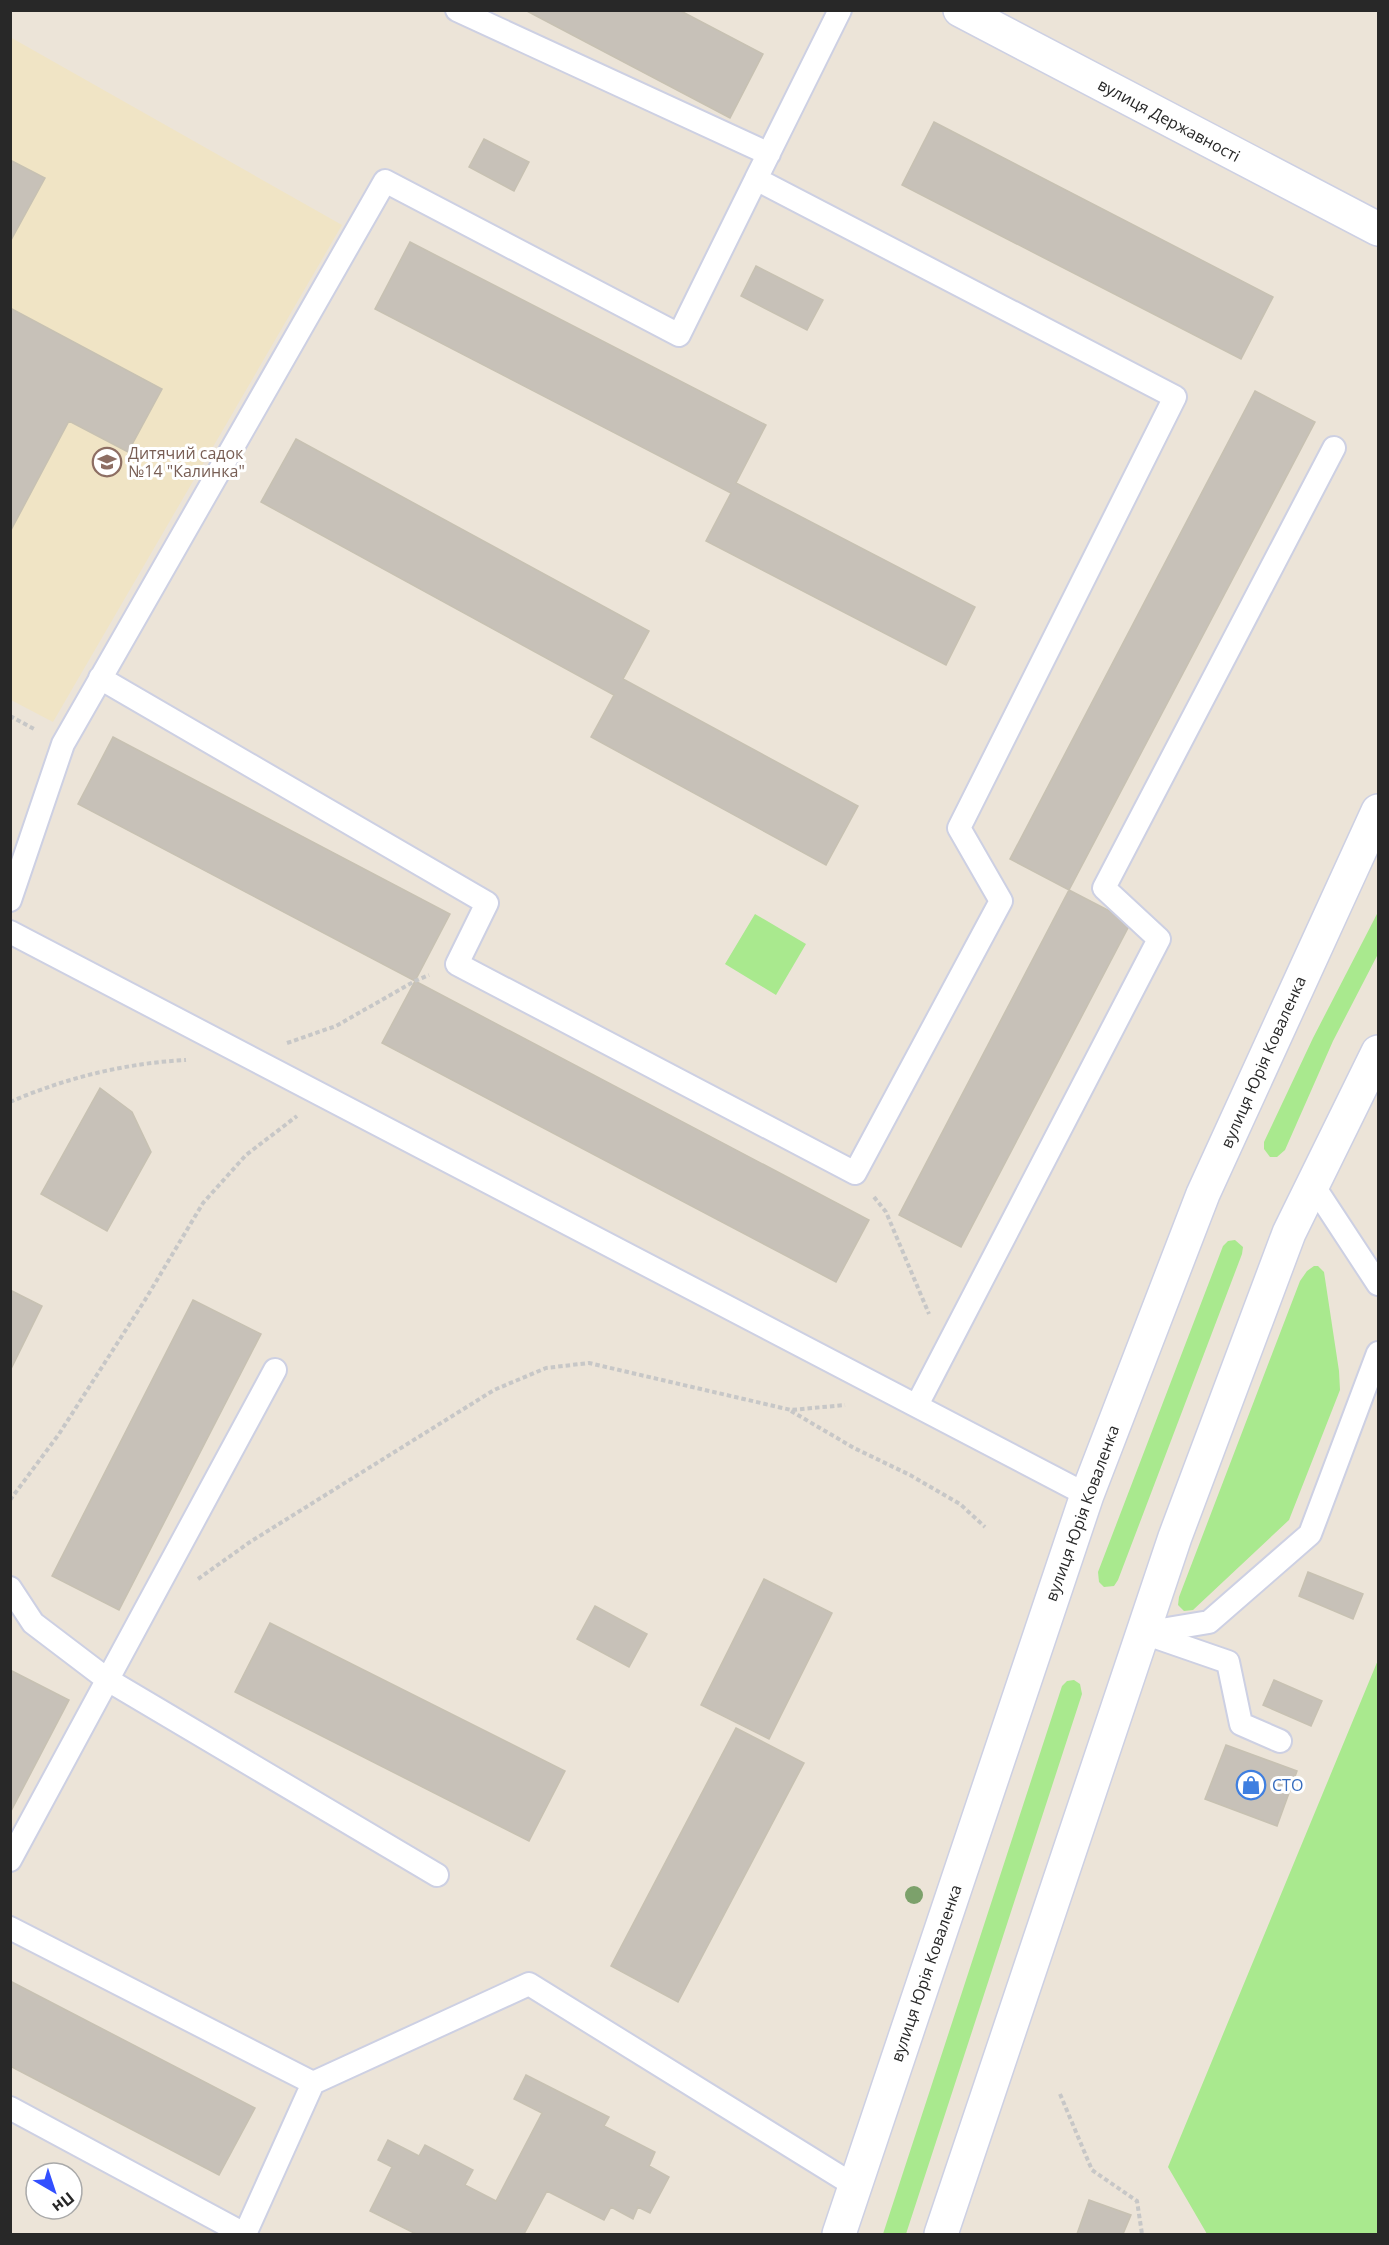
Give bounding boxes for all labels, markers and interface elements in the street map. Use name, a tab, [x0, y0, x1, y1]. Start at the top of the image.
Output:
street label: вулиця Державності	[1094, 73, 1244, 167]
place label: Дитячий садок №14 "Калинка"	[128, 442, 245, 482]
school or university icon: Дитячий садок №14 "Калинка"	[91, 446, 123, 478]
street label: вулиця Юрія Коваленка	[1215, 973, 1311, 1151]
street label: вулиця Юрія Коваленка	[1040, 1422, 1124, 1604]
shop icon: СТО	[1235, 1769, 1267, 1801]
place label: СТО	[1272, 1774, 1303, 1796]
street label: вулиця Юрія Коваленка	[885, 1881, 967, 2065]
north arrow	[24, 2161, 84, 2221]
text: Пн	[48, 2187, 79, 2218]

